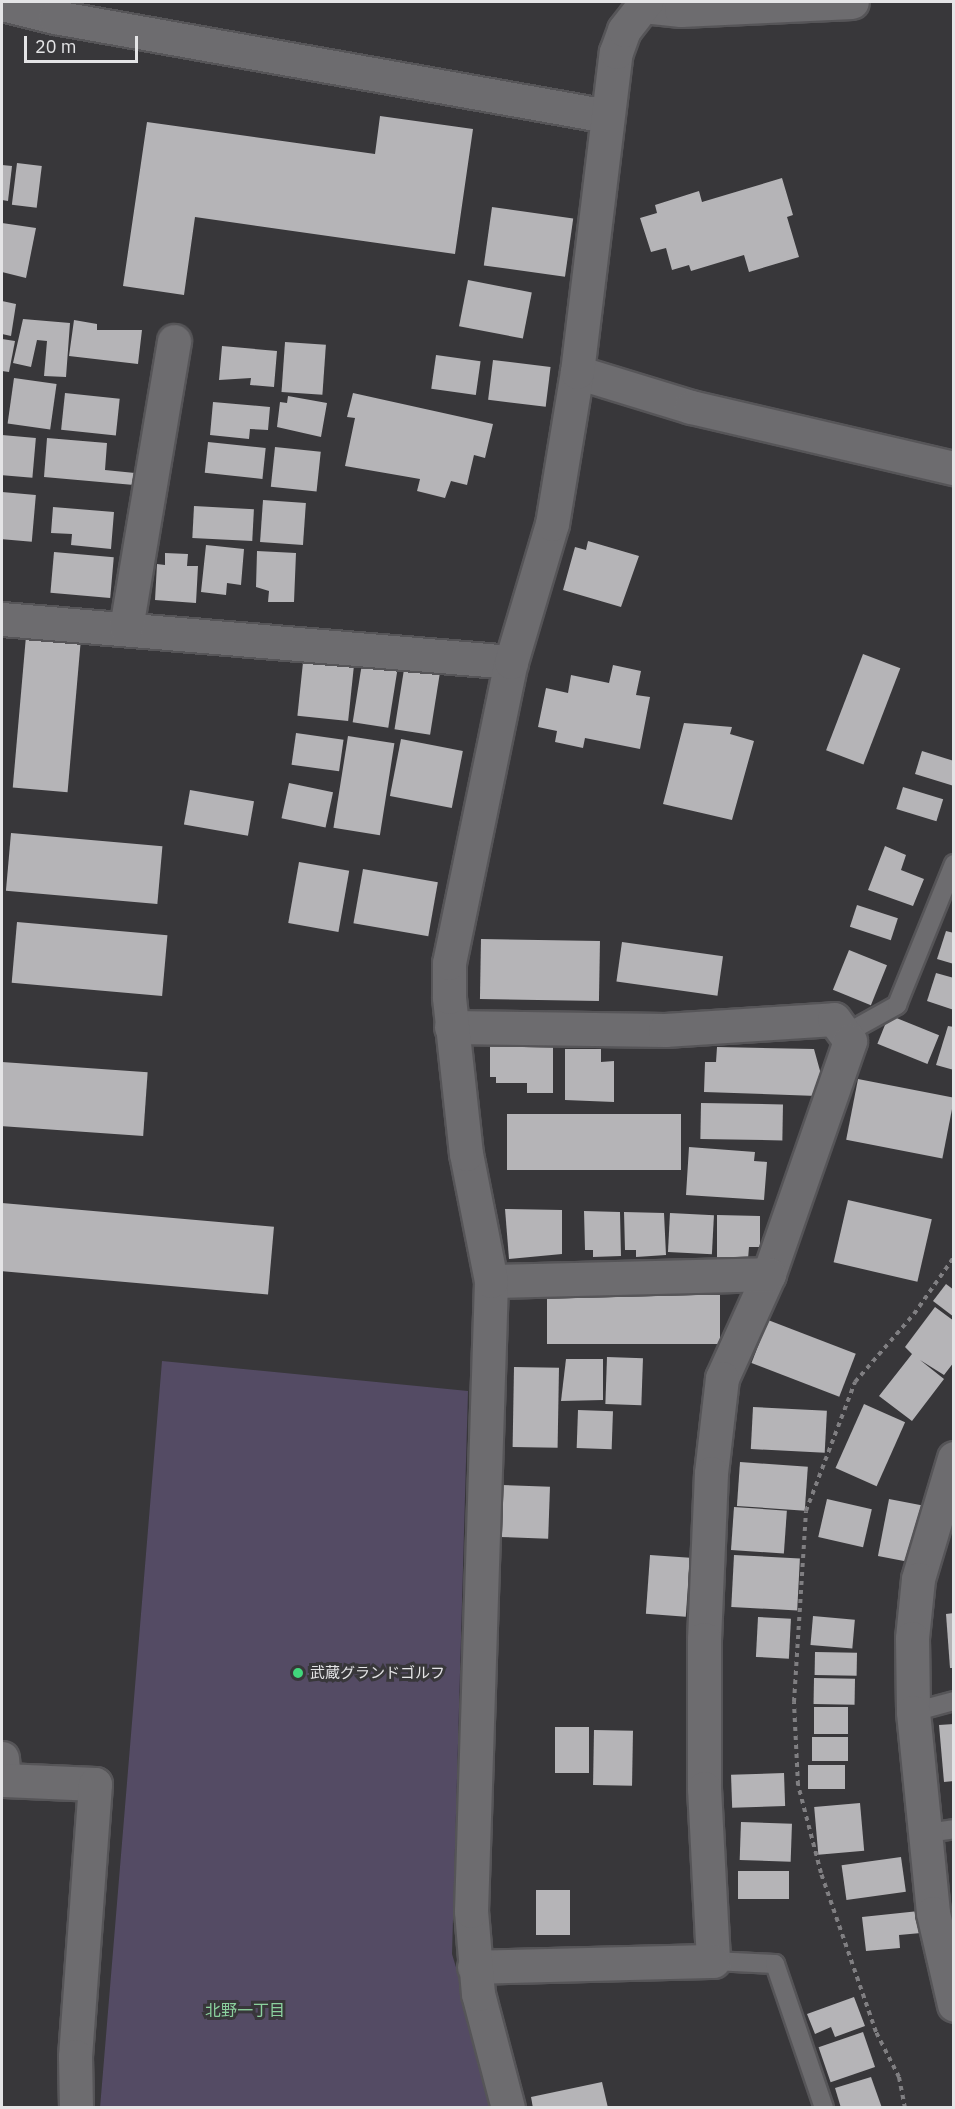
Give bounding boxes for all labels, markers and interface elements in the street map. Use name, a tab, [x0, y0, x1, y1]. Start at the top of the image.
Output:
scale bar	[27, 24, 141, 62]
text: 20 m	[35, 35, 77, 58]
place label: 武蔵グランドゴルフ	[310, 1664, 445, 1682]
marker: 武蔵グランドゴルフ	[291, 1666, 305, 1680]
district label: 北野一丁目	[205, 2000, 285, 2020]

